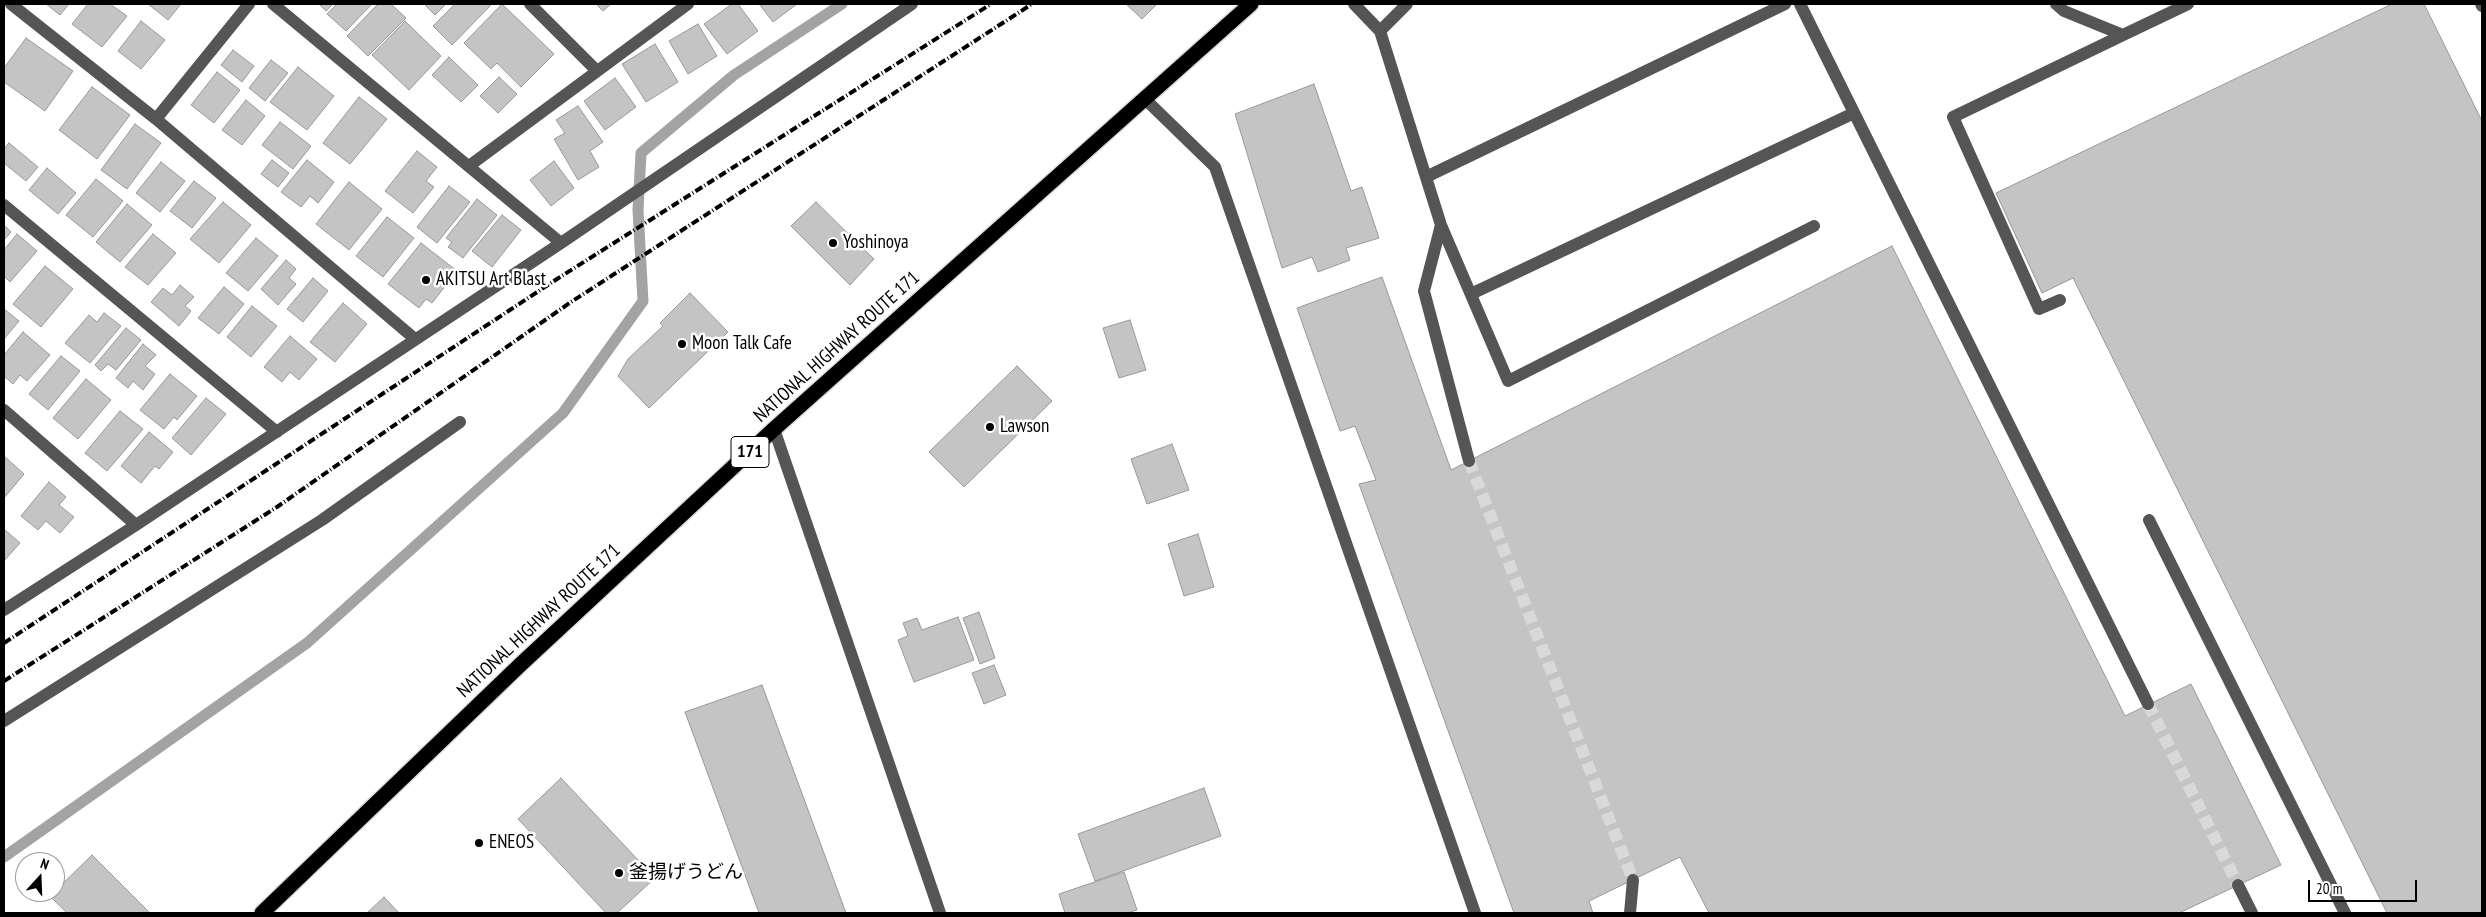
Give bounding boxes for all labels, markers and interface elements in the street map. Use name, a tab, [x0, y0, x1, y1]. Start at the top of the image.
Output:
place label: Yoshinoya	[843, 232, 908, 254]
marker: Yoshinoya	[827, 237, 839, 249]
street label: NATIONAL HIGHWAY ROUTE 171	[750, 267, 924, 427]
place label: AKITSU Art Blast	[436, 269, 546, 291]
marker: AKITSU Art Blast	[420, 274, 432, 286]
place label: Moon Talk Cafe	[692, 333, 792, 355]
marker: Moon Talk Cafe	[676, 338, 688, 350]
place label: Lawson	[1000, 416, 1049, 438]
marker: Lawson	[984, 421, 996, 433]
road number: 171	[731, 437, 769, 468]
street label: NATIONAL HIGHWAY ROUTE 171	[453, 539, 625, 703]
place label: ENEOS	[489, 832, 534, 854]
marker: ENEOS	[473, 837, 485, 849]
north arrow	[15, 852, 65, 902]
text: N	[38, 854, 51, 874]
place label: 釜揚げうどん	[629, 862, 743, 884]
marker: 釜揚げうどん	[613, 867, 625, 879]
scale bar	[2311, 870, 2420, 902]
text: 20 m	[2316, 879, 2342, 898]

